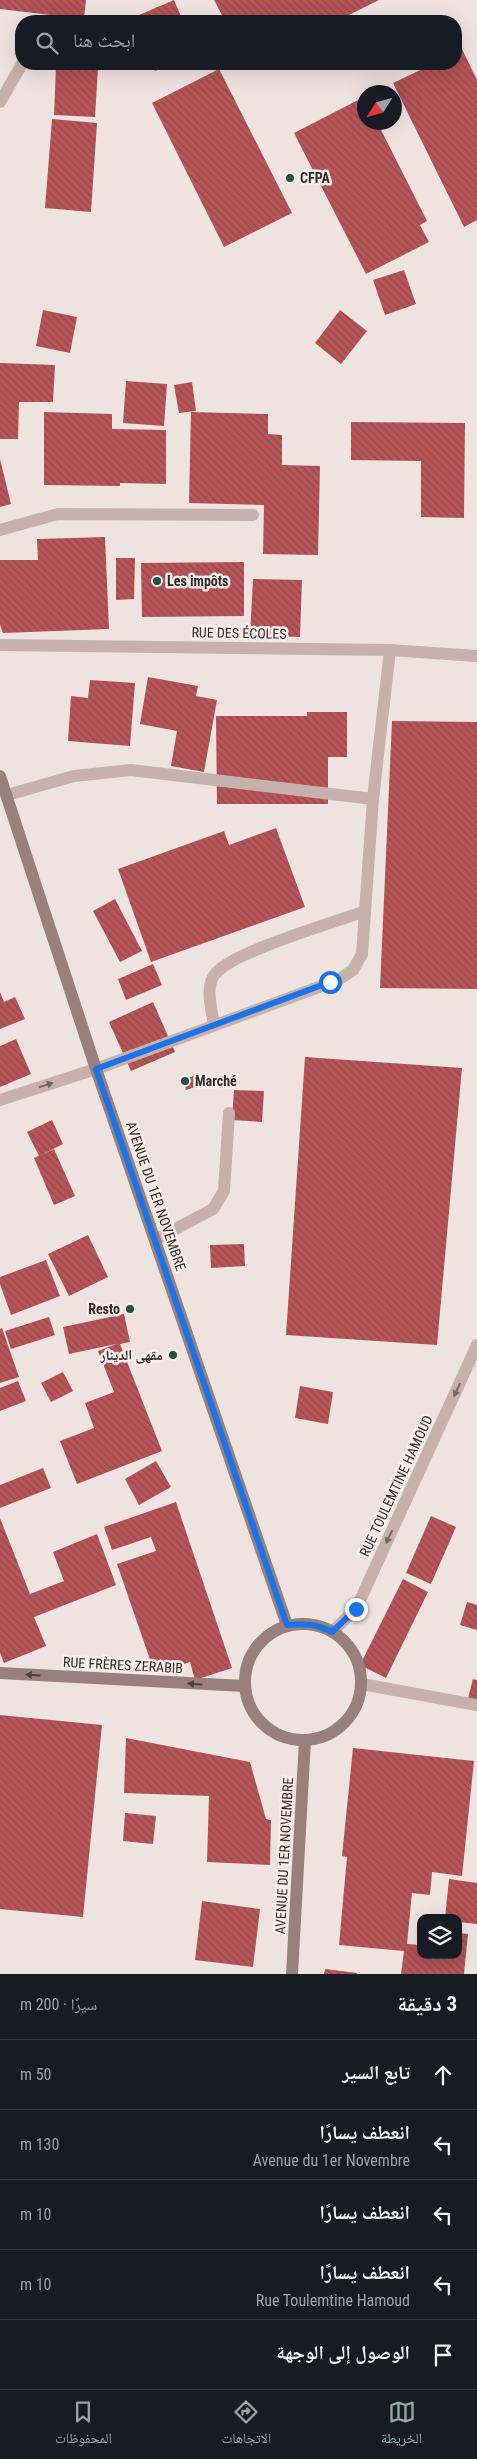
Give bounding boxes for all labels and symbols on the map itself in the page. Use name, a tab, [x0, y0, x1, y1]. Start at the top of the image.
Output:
north arrow	[357, 85, 402, 130]
place label: CFPA	[300, 170, 330, 186]
marker: CFPA	[284, 172, 296, 184]
place label: Les impôts	[167, 573, 228, 589]
marker: Les impôts	[151, 575, 163, 587]
street label: RUE DES ÉCOLES	[191, 623, 287, 642]
route start	[319, 971, 342, 994]
place label: Marché	[195, 1073, 237, 1089]
marker: Marché	[179, 1075, 191, 1087]
one-way arrow	[39, 1081, 54, 1089]
street label: AVENUE DU 1ER NOVEMBRE	[123, 1119, 189, 1273]
place label: Resto	[88, 1301, 120, 1317]
marker: Resto	[124, 1303, 136, 1315]
place label: مقهى الدينار	[99, 1347, 163, 1364]
marker: مقهى الدينار	[167, 1349, 179, 1361]
one-way arrow	[452, 1383, 460, 1397]
street label: RUE TOULEMTINE HAMOUD	[356, 1413, 436, 1559]
one-way arrow	[385, 1530, 394, 1545]
route end	[345, 1598, 368, 1621]
street label: RUE FRÈRES ZERABIB	[63, 1653, 183, 1676]
one-way arrow	[24, 1670, 40, 1678]
one-way arrow	[187, 1679, 203, 1687]
street label: AVENUE DU 1ER NOVEMBRE	[272, 1777, 296, 1935]

